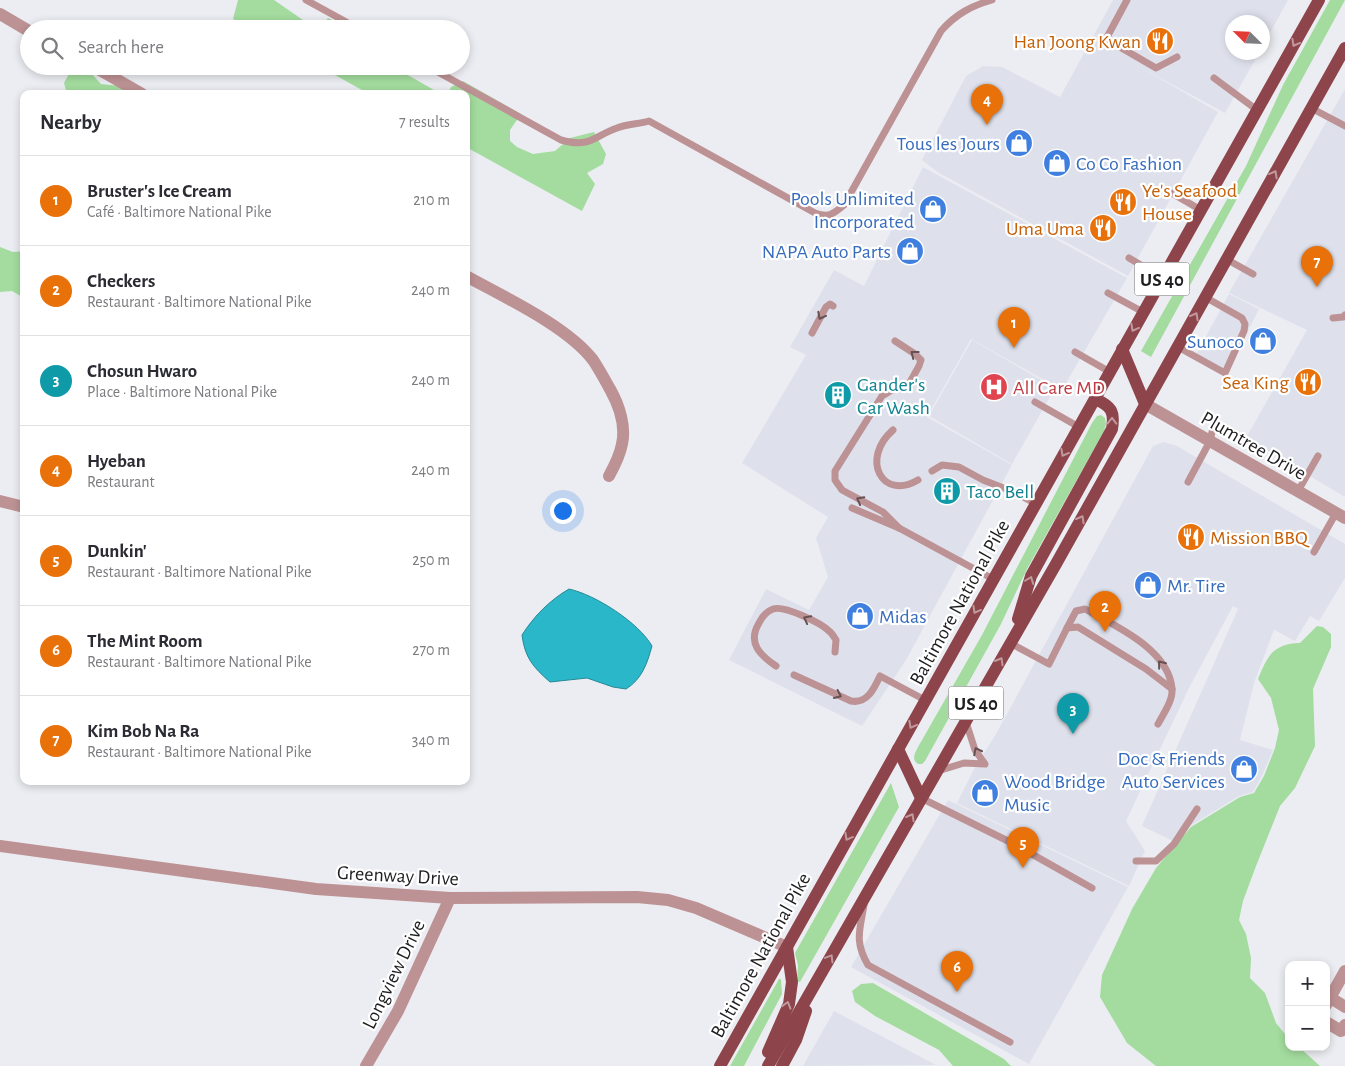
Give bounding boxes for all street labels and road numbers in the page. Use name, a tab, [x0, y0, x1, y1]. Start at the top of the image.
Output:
road number: US 40	[1134, 262, 1190, 296]
street label: Plumtree Drive	[1198, 408, 1309, 484]
street label: Baltimore National Pike	[906, 517, 1013, 688]
road number: US 40	[948, 686, 1004, 720]
street label: Greenway Drive	[337, 863, 459, 889]
street label: Baltimore National Pike	[707, 870, 814, 1041]
street label: Longview Drive	[359, 917, 429, 1032]

